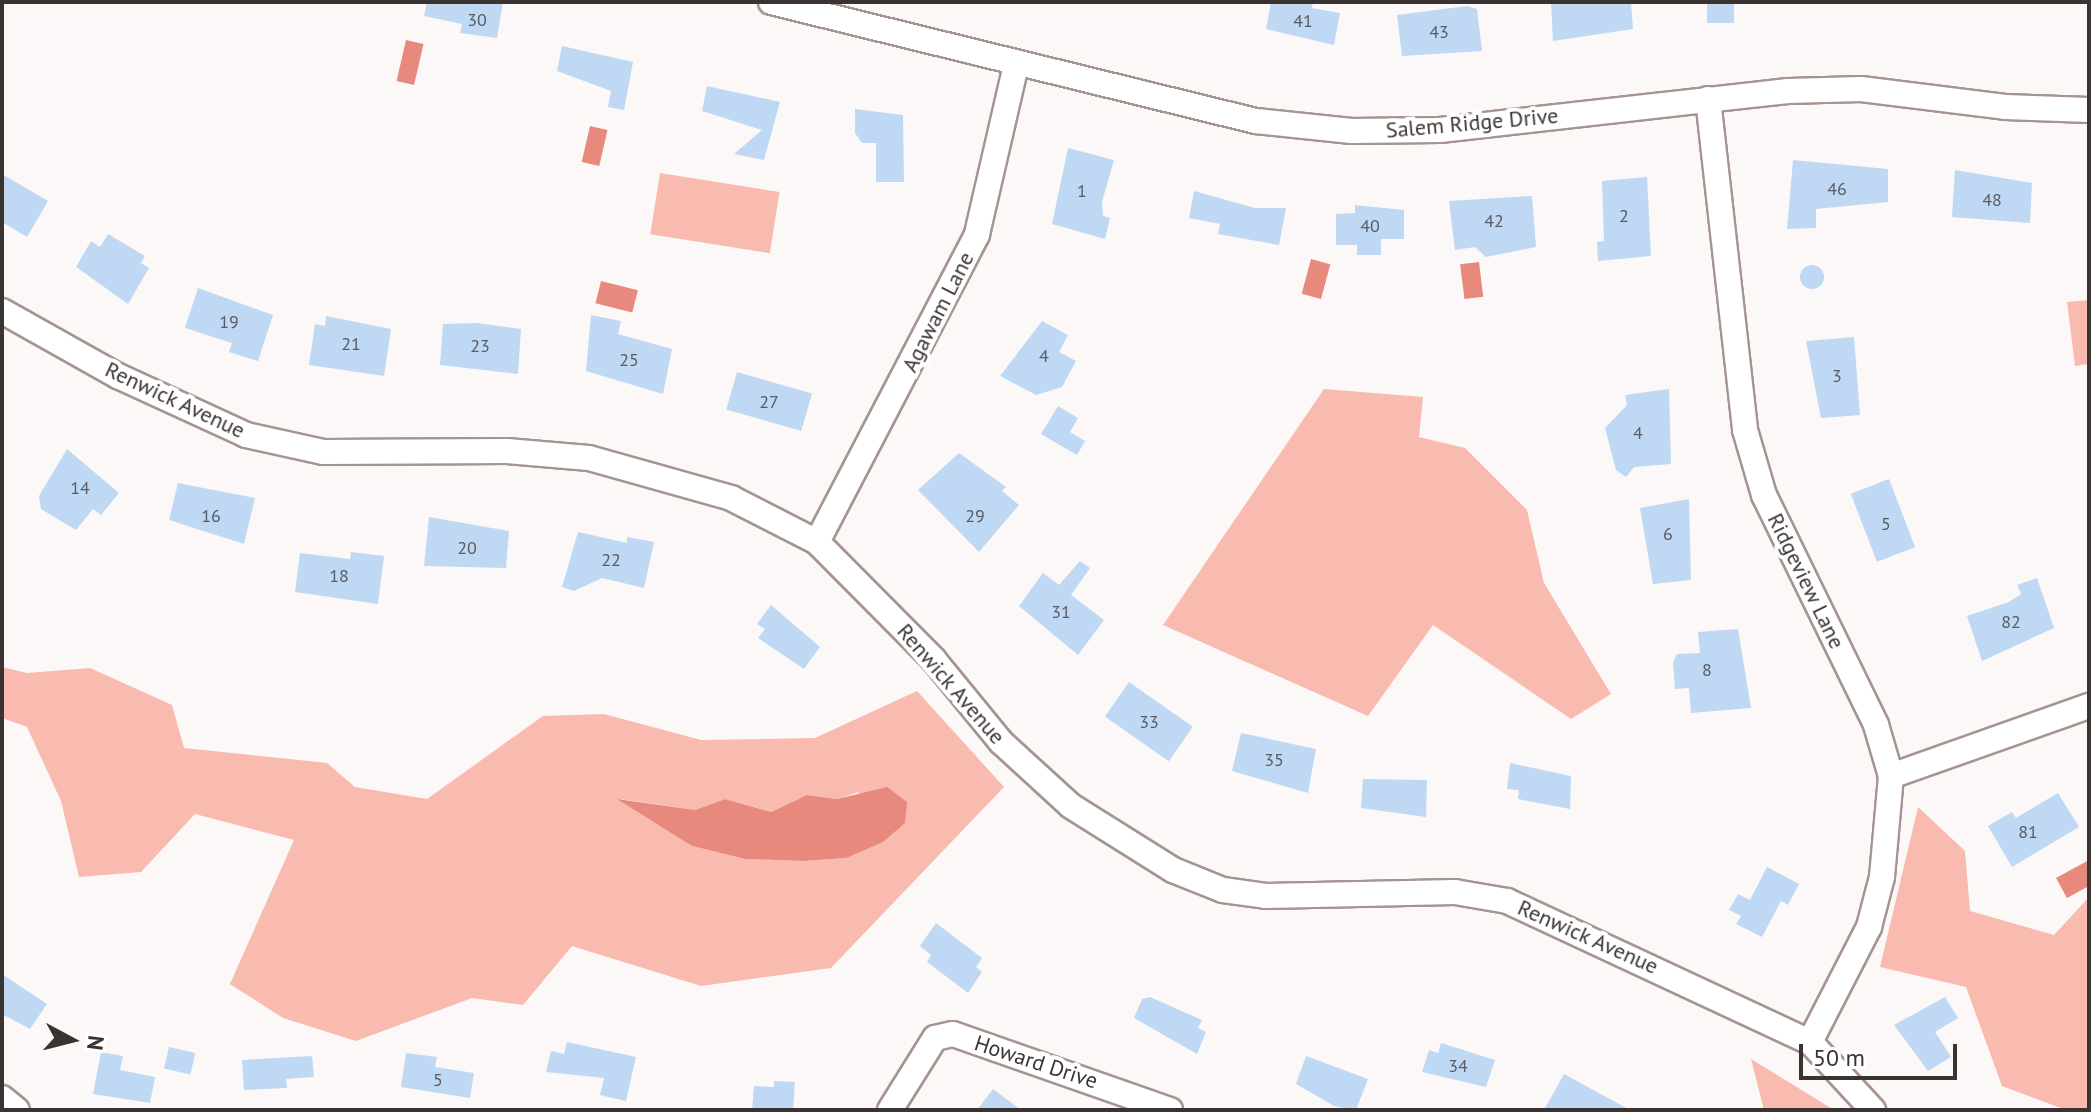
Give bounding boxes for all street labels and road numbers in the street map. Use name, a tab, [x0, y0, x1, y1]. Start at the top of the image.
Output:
street label: Salem Ridge Drive	[1385, 102, 1559, 144]
street label: Agawam Lane	[896, 248, 980, 376]
street label: Renwick Avenue	[100, 356, 250, 444]
street label: Ridgeview Lane	[1762, 509, 1850, 653]
street label: Renwick Avenue	[891, 618, 1011, 750]
street label: Renwick Avenue	[1513, 894, 1663, 980]
street label: Howard Drive	[971, 1030, 1101, 1094]

